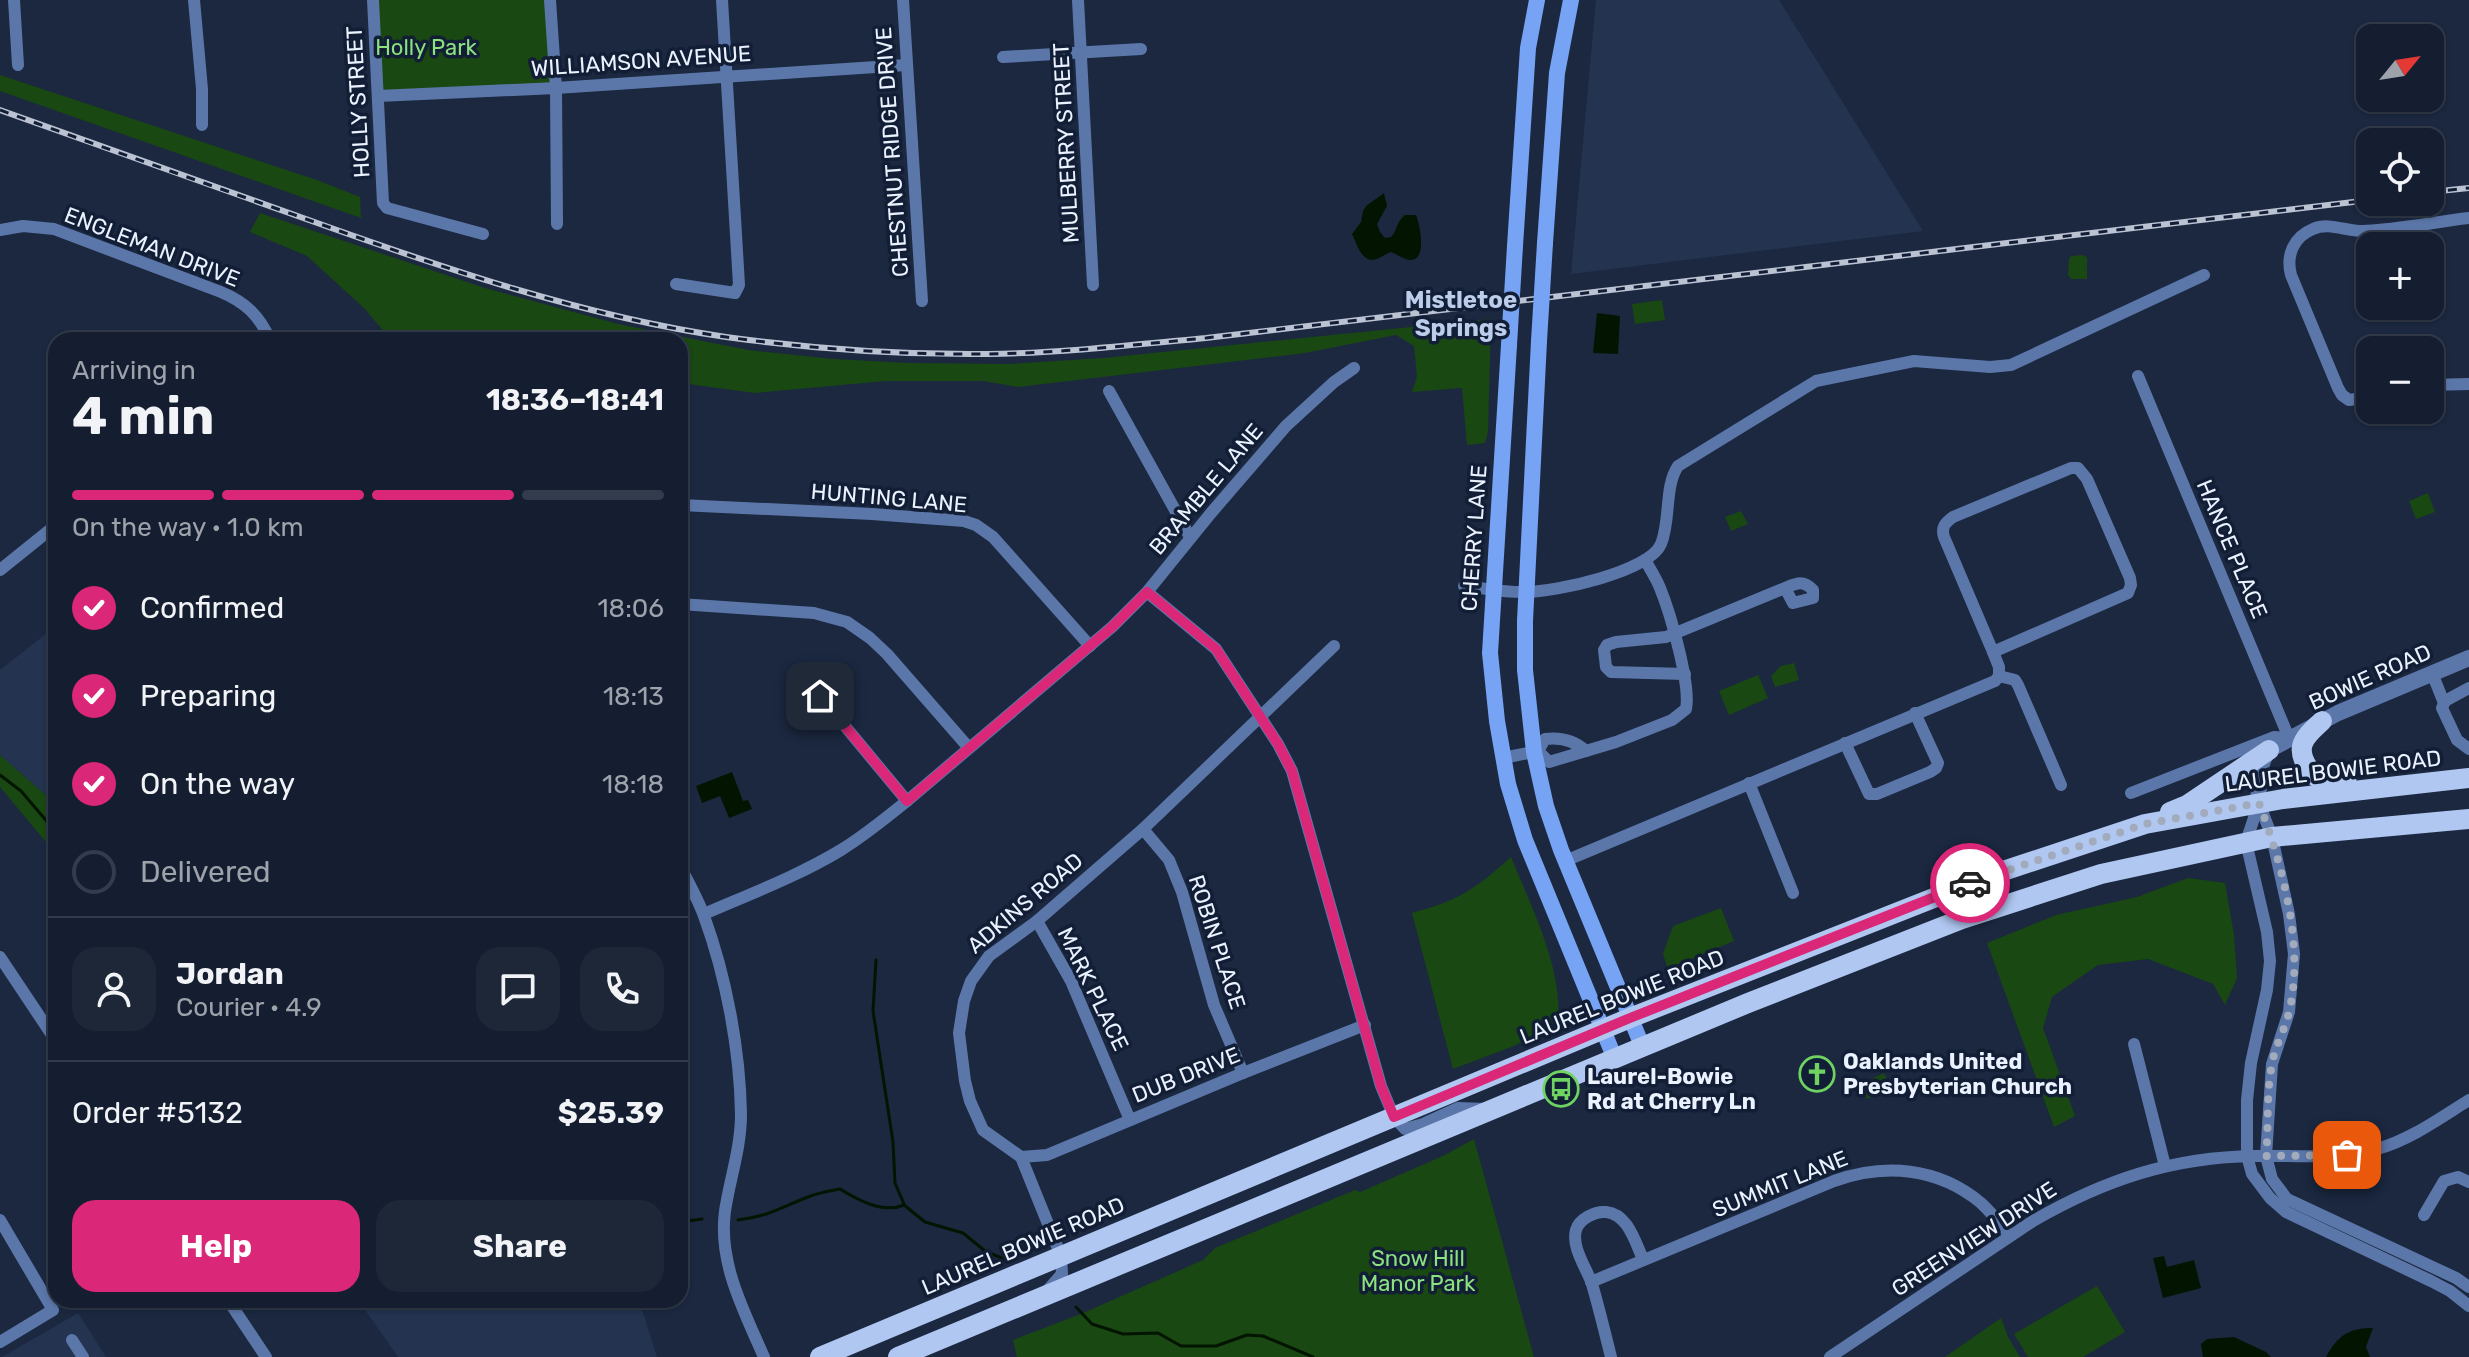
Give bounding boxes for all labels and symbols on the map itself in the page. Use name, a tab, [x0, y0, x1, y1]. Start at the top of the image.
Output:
north arrow	[2356, 24, 2444, 112]
street label: HOLLY STREET	[341, 25, 375, 179]
street label: CHESTNUT RIDGE DRIVE	[870, 26, 914, 278]
park label: Holly Park	[375, 34, 478, 61]
street label: WILLIAMSON AVENUE	[530, 40, 752, 82]
street label: MULBERRY STREET	[1047, 42, 1085, 244]
street label: ENGLEMAN DRIVE	[61, 201, 243, 293]
district label: Mistletoe Springs	[1405, 286, 1517, 342]
street label: BRAMBLE LANE	[1143, 418, 1269, 560]
street label: CHERRY LANE	[1455, 464, 1493, 612]
street label: HANCE PLACE	[2191, 476, 2273, 622]
street label: HUNTING LANE	[810, 478, 968, 518]
street label: BOWIE ROAD	[2305, 638, 2435, 716]
pin	[786, 662, 854, 730]
street label: LAUREL BOWIE ROAD	[2223, 744, 2443, 798]
courier	[1930, 843, 2010, 923]
street label: ADKINS ROAD	[962, 847, 1088, 959]
street label: ROBIN PLACE	[1183, 871, 1251, 1013]
street label: MARK PLACE	[1052, 923, 1134, 1055]
street label: LAUREL BOWIE ROAD	[1516, 944, 1728, 1050]
street label: DUB DRIVE	[1128, 1041, 1244, 1109]
place label: Oaklands United Presbyterian Church	[1843, 1048, 2072, 1100]
church icon: Oaklands United Presbyterian Church	[1798, 1055, 1836, 1093]
place label: Laurel-Bowie Rd at Cherry Ln	[1587, 1063, 1756, 1115]
bus stop icon: Laurel-Bowie Rd at Cherry Ln	[1542, 1070, 1580, 1108]
pin	[2313, 1121, 2381, 1189]
street label: SUMMIT LANE	[1708, 1145, 1852, 1223]
street label: GREENVIEW DRIVE	[1887, 1176, 2061, 1302]
street label: LAUREL BOWIE ROAD	[917, 1191, 1129, 1301]
park label: Snow Hill Manor Park	[1361, 1245, 1476, 1297]

